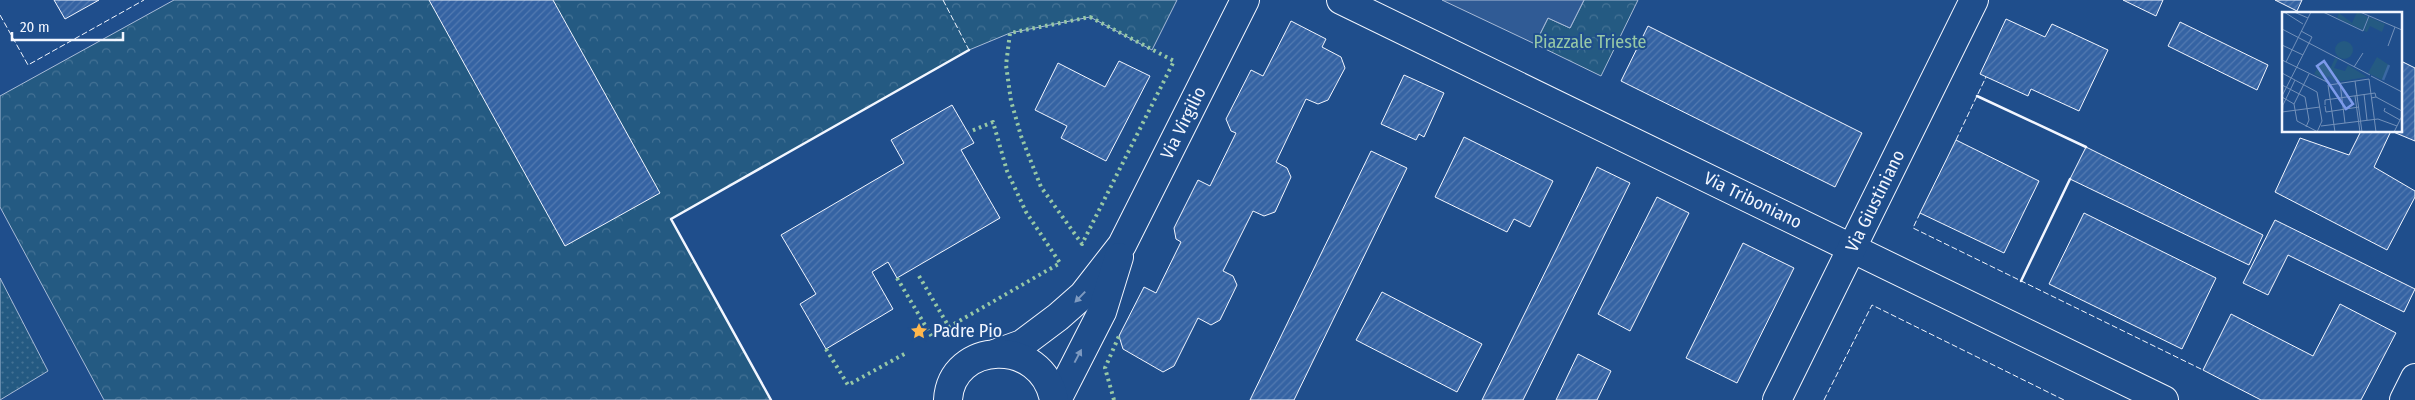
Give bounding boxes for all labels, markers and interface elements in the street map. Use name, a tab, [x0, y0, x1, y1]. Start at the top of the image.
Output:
scale bar	[12, 10, 124, 42]
inset map	[2282, 12, 2402, 132]
text: 20 m	[20, 18, 50, 36]
park label: Piazzale Trieste	[1534, 31, 1647, 53]
street label: Via Virgilio	[1156, 83, 1211, 163]
street label: Via Giustiniano	[1841, 146, 1909, 256]
street label: Via Triboniano	[1700, 167, 1806, 233]
one-way arrow	[1074, 291, 1086, 303]
place label: Padre Pio	[933, 320, 1002, 342]
place icon: Padre Pio	[909, 321, 929, 341]
one-way arrow	[1074, 349, 1082, 364]

